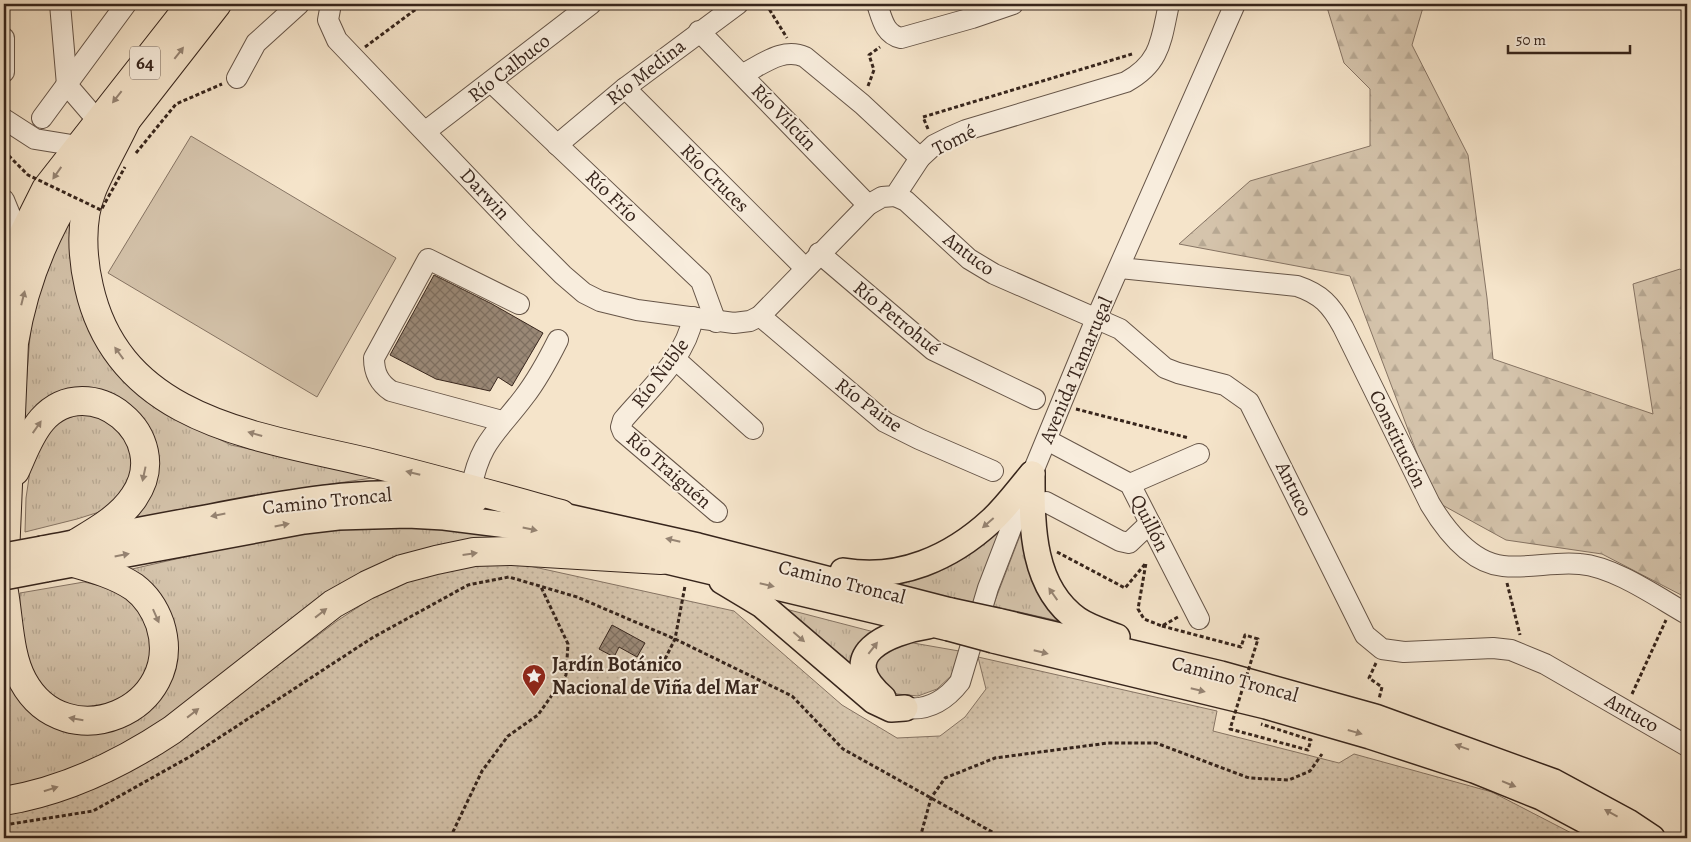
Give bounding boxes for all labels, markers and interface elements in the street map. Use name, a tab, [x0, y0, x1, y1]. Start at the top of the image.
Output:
scale bar	[1508, 22, 1631, 54]
street label: Río Calbuco	[462, 27, 556, 109]
text: 50 m	[1516, 30, 1546, 50]
street label: Río Medina	[601, 32, 692, 111]
road number: 64	[130, 46, 160, 80]
one-way arrow	[173, 47, 184, 60]
street label: Río Vilcún	[745, 77, 823, 157]
one-way arrow	[112, 90, 123, 103]
street label: Tomé	[928, 118, 980, 162]
street label: Río Cruces	[675, 138, 755, 218]
street label: Darwin	[454, 162, 516, 226]
street label: Río Frío	[579, 164, 645, 228]
one-way arrow	[52, 166, 62, 180]
street label: Antuco	[937, 225, 1000, 282]
street label: Río Petrohué	[848, 274, 946, 362]
one-way arrow	[19, 291, 27, 306]
street label: Avenida Tamarugal	[1032, 292, 1119, 448]
street label: Río Ñuble	[625, 333, 695, 413]
one-way arrow	[114, 346, 124, 360]
street label: Río Paine	[830, 371, 908, 439]
street label: Constitución	[1363, 386, 1433, 492]
one-way arrow	[32, 420, 42, 433]
street label: Río Traiguén	[620, 425, 718, 515]
one-way arrow	[247, 430, 262, 438]
street label: Antuco	[1269, 456, 1319, 521]
one-way arrow	[139, 467, 147, 483]
one-way arrow	[405, 469, 420, 477]
street label: Camino Troncal	[261, 481, 393, 521]
street label: Quillón	[1124, 490, 1176, 556]
one-way arrow	[210, 512, 226, 520]
one-way arrow	[982, 517, 994, 529]
one-way arrow	[274, 520, 290, 528]
one-way arrow	[522, 525, 538, 533]
one-way arrow	[666, 536, 681, 544]
one-way arrow	[463, 549, 479, 557]
one-way arrow	[114, 550, 130, 558]
street label: Camino Troncal	[776, 553, 909, 611]
one-way arrow	[759, 581, 774, 589]
one-way arrow	[1048, 587, 1058, 601]
one-way arrow	[314, 608, 327, 619]
one-way arrow	[152, 609, 160, 623]
one-way arrow	[793, 632, 806, 643]
one-way arrow	[867, 642, 878, 655]
one-way arrow	[1033, 648, 1048, 656]
street label: Camino Troncal	[1169, 649, 1301, 709]
place label: Jardín Botánico Nacional de Viña del Mar	[552, 651, 759, 701]
place icon: Jardín Botánico Nacional de Viña del Mar	[521, 663, 547, 697]
one-way arrow	[1191, 686, 1206, 694]
street label: Antuco	[1599, 686, 1664, 739]
one-way arrow	[187, 708, 200, 719]
one-way arrow	[68, 715, 84, 723]
one-way arrow	[1348, 728, 1363, 736]
one-way arrow	[1455, 743, 1470, 750]
one-way arrow	[1502, 781, 1516, 789]
one-way arrow	[44, 785, 59, 793]
one-way arrow	[1604, 808, 1617, 817]

